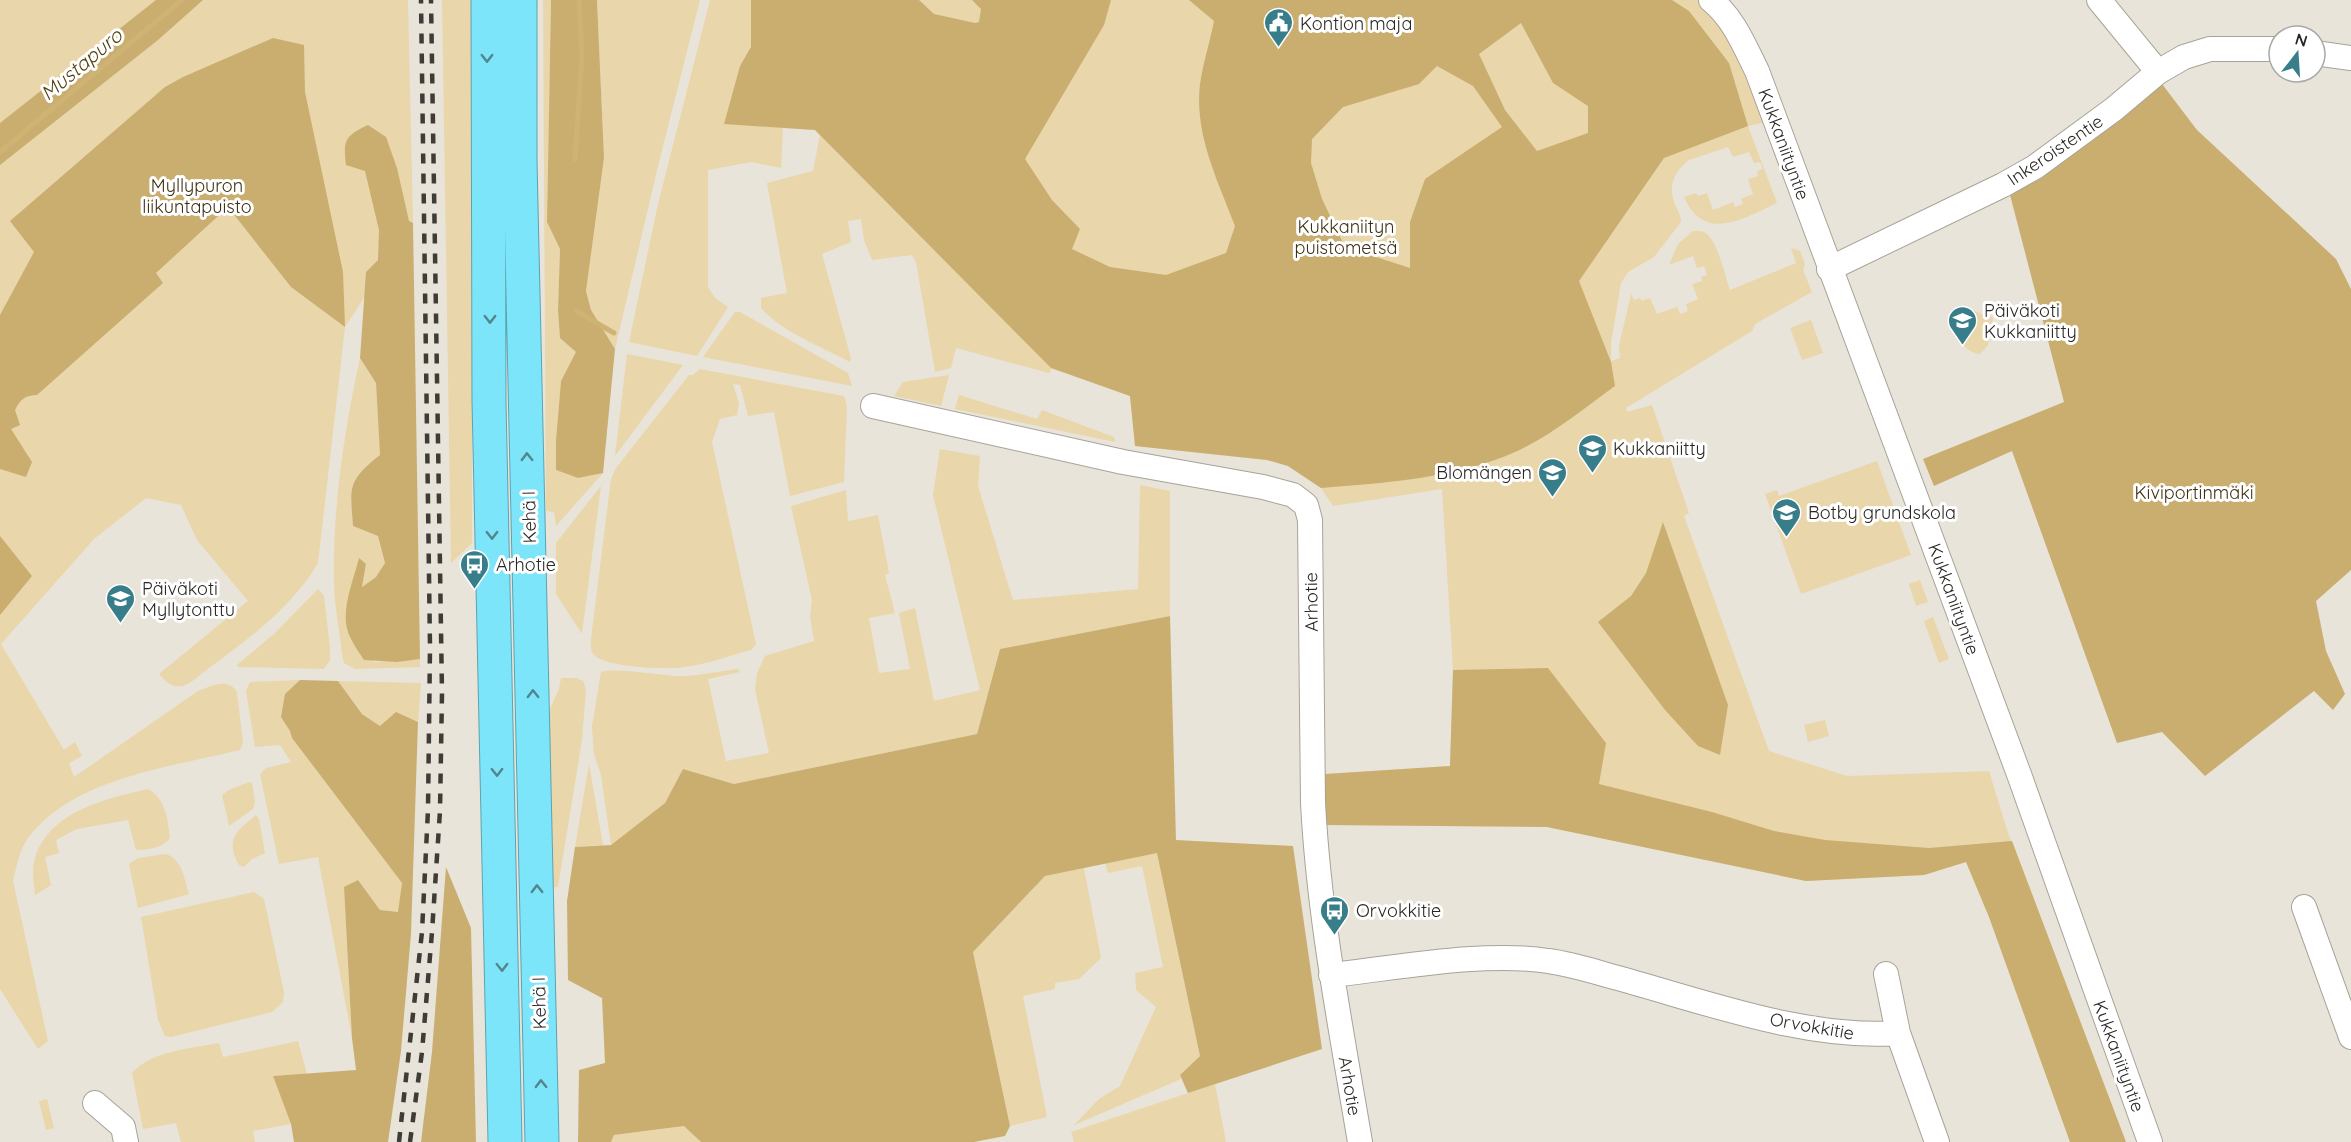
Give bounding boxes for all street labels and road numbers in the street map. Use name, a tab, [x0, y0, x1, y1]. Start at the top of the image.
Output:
street label: Kukkaniityntie	[1753, 85, 1815, 203]
street label: Inkeroistentie	[2003, 110, 2107, 190]
street label: Kehä I	[517, 491, 541, 543]
street label: Kukkaniityntie	[1923, 540, 1985, 658]
street label: Arhotie	[1299, 572, 1323, 632]
street label: Kehä I	[527, 977, 551, 1029]
street label: Kukkaniityntie	[2088, 997, 2150, 1115]
street label: Orvokkitie	[1768, 1007, 1856, 1045]
street label: Arhotie	[1333, 1055, 1367, 1117]

